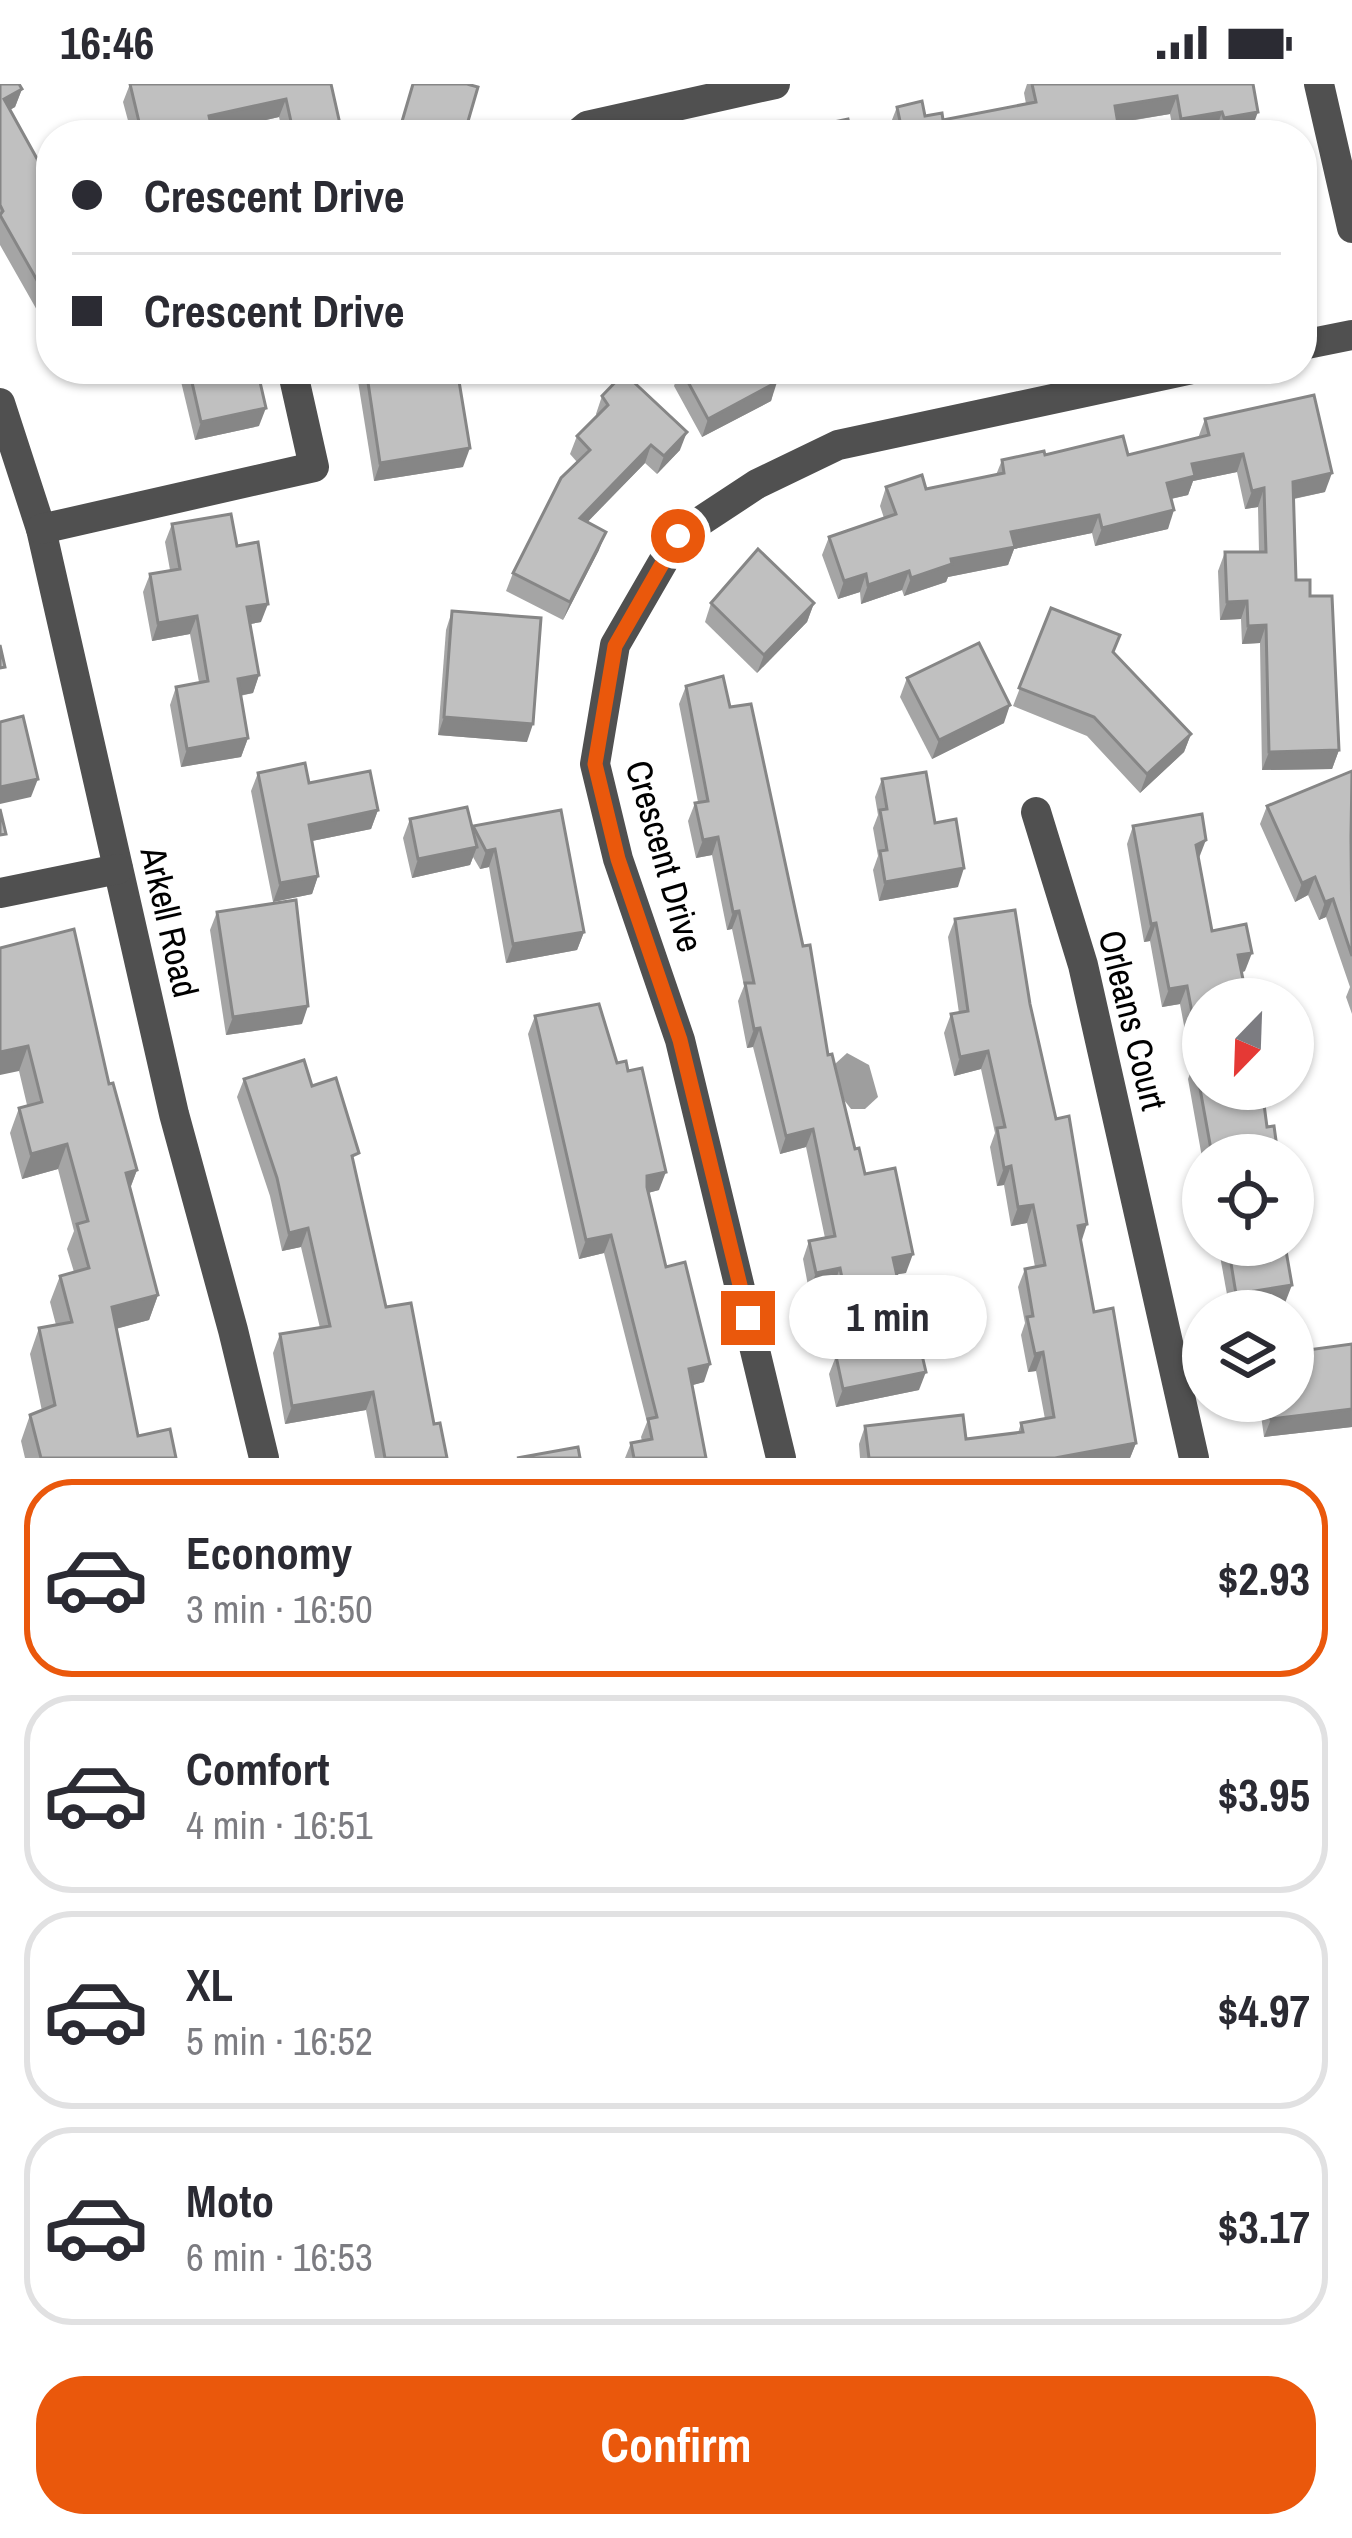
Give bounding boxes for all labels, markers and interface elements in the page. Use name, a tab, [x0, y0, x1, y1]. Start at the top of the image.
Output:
text: 16:46	[60, 12, 154, 73]
text: Crescent Drive	[144, 165, 404, 226]
text: Crescent Drive	[144, 280, 404, 341]
route start	[651, 509, 705, 563]
street label: Crescent Drive	[615, 755, 715, 957]
street label: Arkell Road	[129, 841, 211, 1002]
street label: Orleans Court	[1087, 925, 1179, 1115]
north arrow	[1182, 978, 1314, 1110]
map controls	[1182, 978, 1314, 1422]
button: locate	[1182, 1134, 1314, 1266]
callout: 1 min	[790, 1276, 988, 1360]
button: layers	[1182, 1290, 1314, 1422]
route end	[721, 1291, 775, 1345]
text: 1 min	[846, 1291, 930, 1343]
text: Economy	[186, 1522, 352, 1583]
icon: car	[42, 1524, 150, 1632]
text: $2.93	[1218, 1548, 1310, 1609]
text: 3 min · 16:50	[186, 1583, 373, 1635]
text: Comfort	[186, 1738, 329, 1799]
icon: car	[42, 1740, 150, 1848]
text: $3.95	[1218, 1764, 1310, 1825]
text: 4 min · 16:51	[186, 1799, 373, 1851]
text: XL	[186, 1954, 233, 2015]
icon: car	[42, 1956, 150, 2064]
text: $4.97	[1218, 1980, 1310, 2041]
text: 5 min · 16:52	[186, 2015, 373, 2067]
text: Moto	[186, 2170, 274, 2231]
icon: car	[42, 2172, 150, 2280]
text: $3.17	[1218, 2196, 1310, 2257]
text: 6 min · 16:53	[186, 2231, 373, 2283]
button: Confirm	[36, 2376, 1316, 2514]

